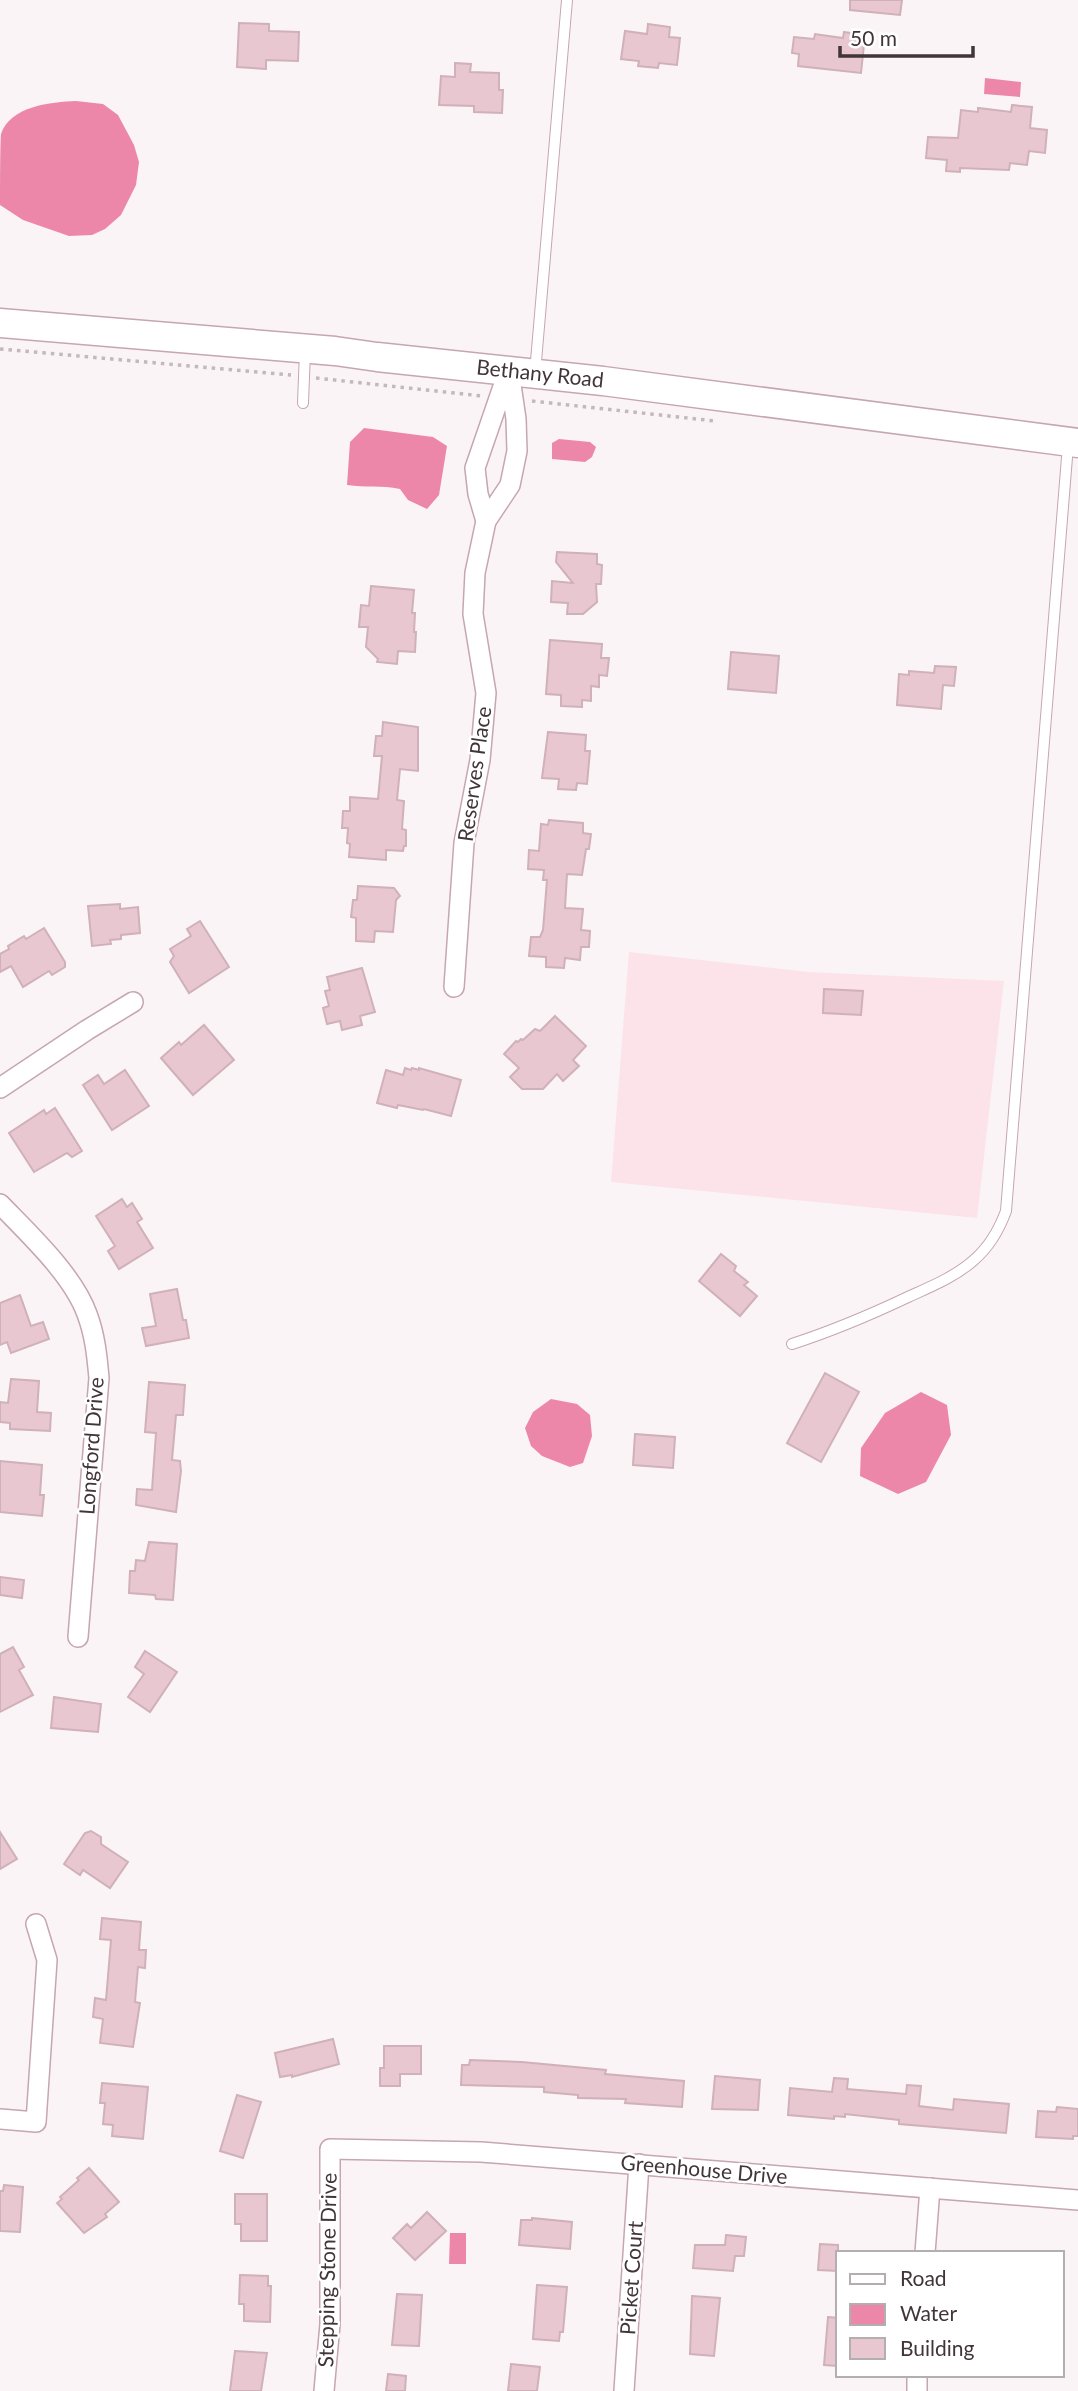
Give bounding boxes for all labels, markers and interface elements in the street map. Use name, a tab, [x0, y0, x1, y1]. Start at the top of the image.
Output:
scale bar	[840, 14, 973, 58]
text: 50 m	[850, 25, 897, 50]
street label: Bethany Road	[475, 353, 605, 392]
street label: Reserves Place	[452, 705, 495, 843]
street label: Longford Drive	[73, 1376, 108, 1516]
street label: Greenhouse Drive	[620, 2149, 789, 2188]
street label: Stepping Stone Drive	[312, 2172, 341, 2367]
street label: Picket Court	[614, 2220, 647, 2336]
legend	[836, 2251, 1064, 2377]
text: Road	[900, 2265, 947, 2290]
text: Water	[900, 2300, 957, 2325]
text: Building	[900, 2335, 975, 2360]

